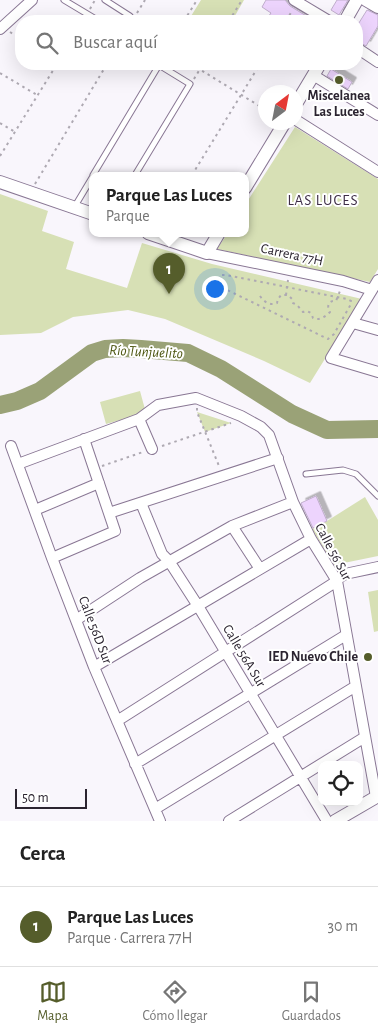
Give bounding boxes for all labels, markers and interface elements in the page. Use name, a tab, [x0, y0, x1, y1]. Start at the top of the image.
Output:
search box	[15, 15, 363, 70]
icon: search	[33, 29, 61, 57]
text: Buscar aquí	[73, 33, 158, 52]
marker: Miscelanea Las Luces	[333, 74, 345, 86]
north arrow	[258, 85, 303, 130]
place label: Miscelanea Las Luces	[307, 89, 371, 119]
popup	[89, 172, 249, 237]
text: Parque Las Luces	[106, 186, 232, 205]
district label: LAS LUCES	[287, 193, 359, 208]
text: Parque	[106, 208, 150, 224]
street label: Carrera 77H	[259, 242, 325, 268]
pin: 1	[153, 253, 185, 294]
your location	[202, 276, 228, 302]
water label: Río Tunjuelito	[109, 343, 183, 361]
street label: Calle 56 Sur	[312, 521, 354, 583]
street label: Calle 56D Sur	[76, 594, 114, 666]
street label: Calle 56A Sur	[220, 622, 268, 690]
place label: IED Nuevo Chile	[268, 650, 358, 664]
marker: IED Nuevo Chile	[362, 651, 374, 663]
map controls	[318, 761, 363, 806]
button: locate	[318, 761, 363, 806]
scale bar	[15, 786, 88, 809]
text: 50 m	[22, 791, 49, 805]
text: Cerca	[20, 843, 66, 864]
text: Parque Las Luces	[67, 908, 194, 927]
text: 1	[33, 918, 39, 934]
text: 30 m	[328, 918, 358, 934]
text: Parque · Carrera 77H	[67, 930, 193, 946]
tab: Mapa	[37, 978, 68, 1025]
tab: Cómo llegar	[143, 978, 207, 1025]
tab: Guardados	[282, 978, 341, 1025]

